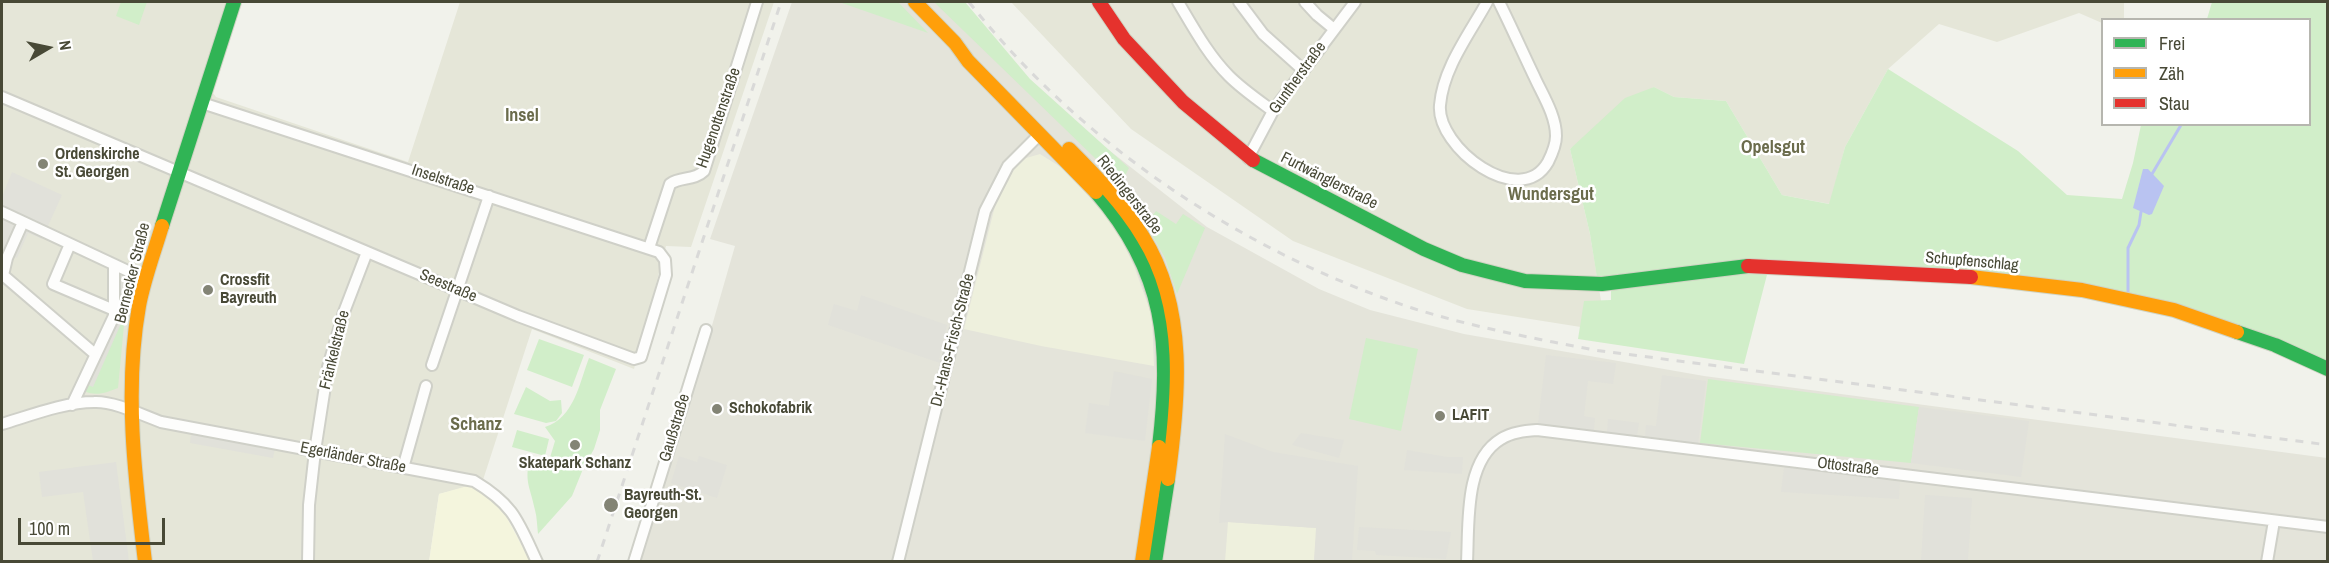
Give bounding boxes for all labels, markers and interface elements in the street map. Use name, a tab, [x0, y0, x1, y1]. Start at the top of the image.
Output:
north arrow	[18, 18, 78, 78]
legend	[2101, 18, 2311, 126]
text: Frei	[2159, 31, 2185, 56]
street label: Guntherstraße	[1265, 38, 1331, 118]
text: N	[54, 39, 77, 52]
text: Zäh	[2159, 61, 2184, 86]
street label: Hugenottenstraße	[693, 65, 745, 171]
text: Stau	[2159, 91, 2189, 116]
district label: Insel	[505, 105, 539, 127]
district label: Opelsgut	[1741, 137, 1805, 159]
place label: Ordenskirche St. Georgen	[55, 145, 140, 183]
street label: Furtwänglerstraße	[1277, 148, 1381, 214]
street label: Riedingerstraße	[1092, 152, 1166, 238]
marker: Ordenskirche St. Georgen	[36, 157, 50, 171]
street label: Inselstraße	[409, 161, 477, 199]
district label: Wundersgut	[1508, 184, 1594, 206]
street label: Bernecker Straße	[111, 221, 155, 325]
street label: Schupfenschlag	[1925, 248, 2019, 276]
street label: Seestraße	[416, 265, 480, 307]
place label: Crossfit Bayreuth	[220, 271, 277, 309]
street label: Dr.-Hans-Frisch-Straße	[927, 272, 979, 408]
marker: Crossfit Bayreuth	[201, 283, 215, 297]
street label: Fränkelstraße	[316, 308, 354, 392]
street label: Gaußstraße	[656, 392, 694, 464]
place label: Schokofabrik	[729, 399, 812, 419]
marker: Schokofabrik	[710, 402, 724, 416]
place label: LAFIT	[1452, 406, 1489, 426]
marker: LAFIT	[1433, 409, 1447, 423]
district label: Schanz	[450, 414, 502, 436]
street label: Egerländer Straße	[299, 438, 407, 478]
marker: Skatepark Schanz	[568, 438, 582, 452]
place label: Skatepark Schanz	[519, 454, 631, 474]
street label: Ottostraße	[1816, 454, 1880, 480]
place label: Bayreuth-St. Georgen	[624, 486, 702, 524]
marker: Bayreuth-St. Georgen	[602, 496, 620, 514]
scale bar	[21, 506, 168, 544]
text: 100 m	[29, 516, 70, 541]

